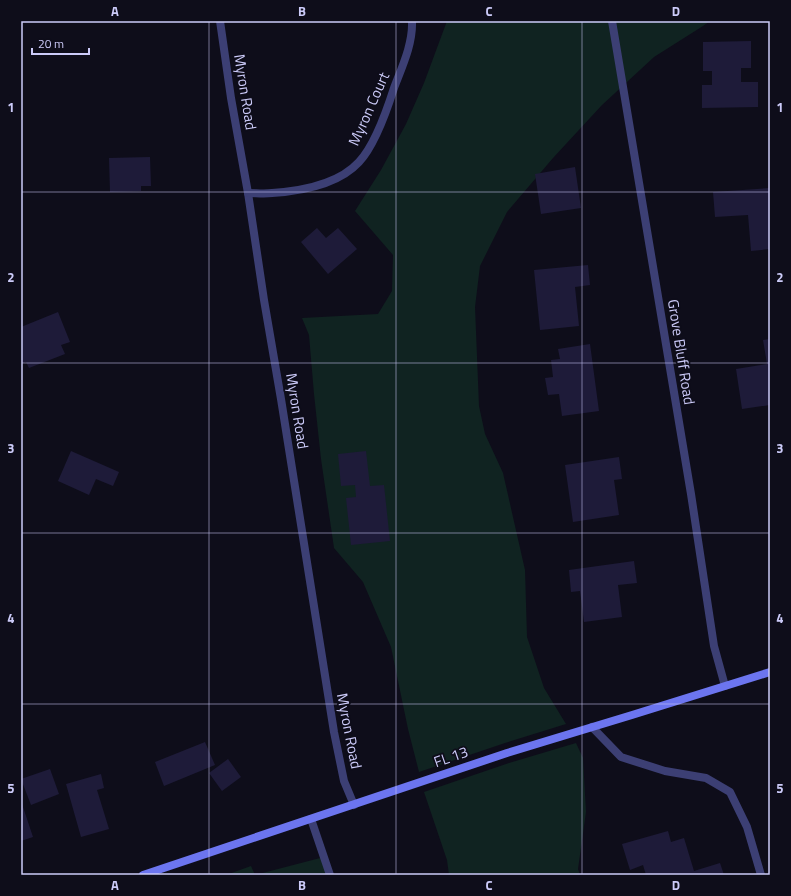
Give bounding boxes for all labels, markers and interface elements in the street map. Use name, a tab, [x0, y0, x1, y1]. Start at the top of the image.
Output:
text: A	[111, 1, 119, 21]
text: B	[298, 1, 306, 21]
text: C	[485, 1, 493, 21]
text: D	[672, 1, 680, 21]
scale bar	[32, 30, 89, 56]
text: 20 m	[38, 34, 64, 53]
street label: Myron Road	[228, 52, 263, 132]
street label: Myron Court	[342, 68, 395, 149]
text: 1	[7, 97, 15, 117]
text: 1	[776, 97, 784, 117]
text: 2	[7, 267, 15, 287]
text: 2	[776, 267, 784, 287]
street label: Grove Bluff Road	[662, 298, 701, 406]
street label: Myron Road	[280, 371, 315, 451]
text: 3	[7, 438, 15, 458]
text: 3	[776, 438, 784, 458]
text: 4	[7, 608, 15, 628]
text: 4	[776, 608, 784, 628]
street label: Myron Road	[331, 691, 368, 771]
street label: FL 13	[430, 740, 471, 773]
text: 5	[7, 778, 15, 798]
text: 5	[776, 778, 784, 798]
text: A	[111, 875, 119, 895]
text: B	[298, 875, 306, 895]
text: C	[485, 875, 493, 895]
text: D	[672, 875, 680, 895]

